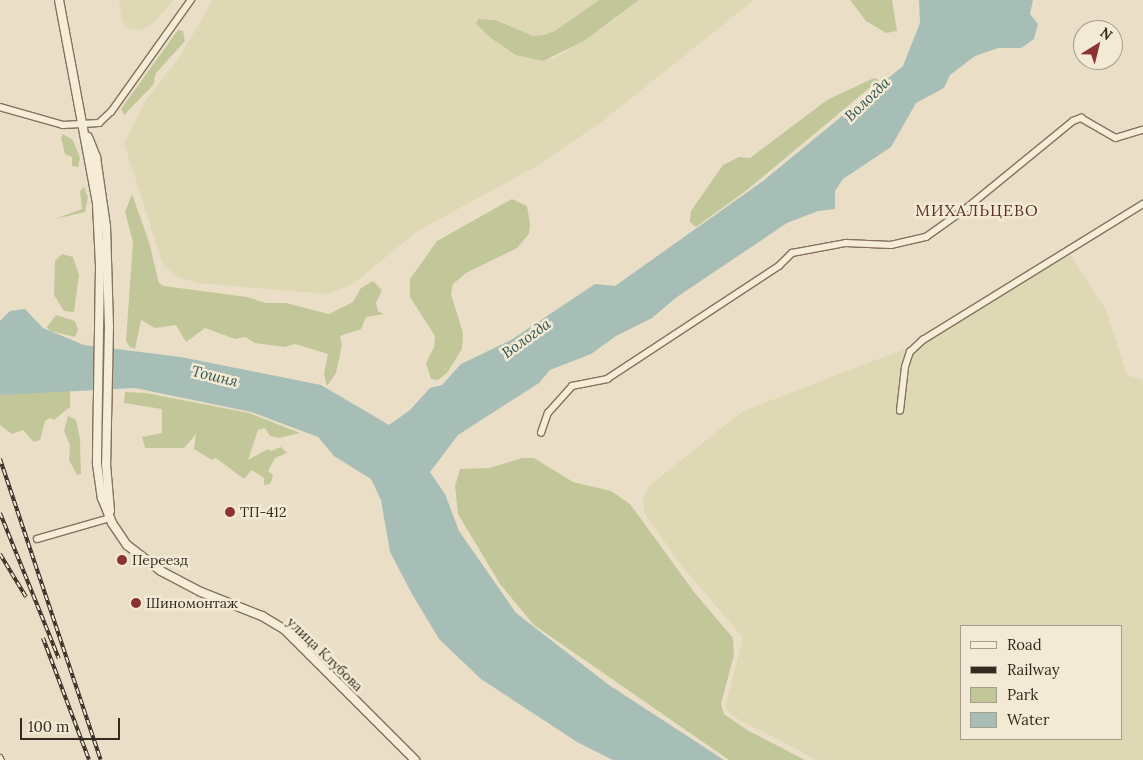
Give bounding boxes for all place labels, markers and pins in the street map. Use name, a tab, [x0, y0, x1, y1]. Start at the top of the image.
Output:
place label: ТП-412	[240, 504, 286, 520]
marker: ТП-412	[224, 506, 236, 518]
place label: Переезд	[132, 552, 188, 568]
marker: Переезд	[116, 554, 128, 566]
place label: Шиномонтаж	[146, 595, 238, 611]
marker: Шиномонтаж	[130, 597, 142, 609]

